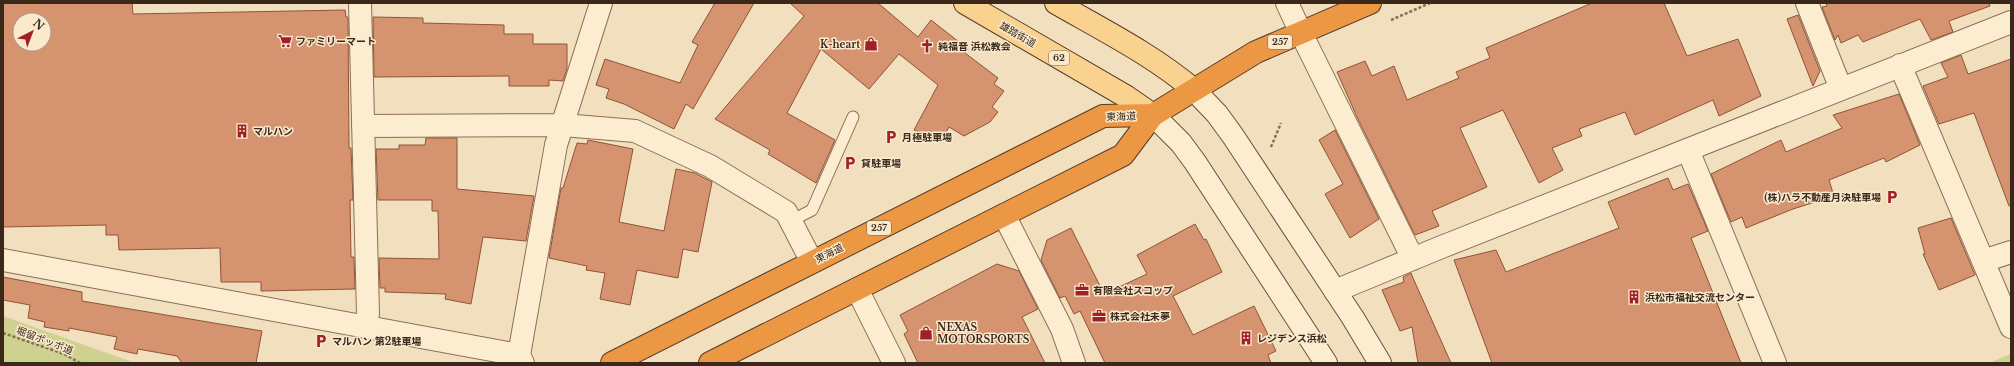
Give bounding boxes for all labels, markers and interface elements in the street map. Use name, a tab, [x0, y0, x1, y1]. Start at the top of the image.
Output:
north arrow	[12, 12, 52, 52]
text: N	[30, 16, 48, 34]
street label: 雄踏街道	[997, 19, 1038, 50]
supermarket icon: ファミリーマート	[277, 33, 293, 49]
place label: ファミリーマート	[296, 35, 376, 48]
road number: 257	[1268, 35, 1292, 49]
shop icon: K-heart	[863, 36, 879, 52]
place label: K-heart	[820, 38, 860, 51]
church icon: 純福音 浜松教会	[919, 38, 935, 54]
place label: 純福音 浜松教会	[938, 40, 1011, 53]
road number: 62	[1049, 51, 1069, 65]
street label: 東海道	[1106, 109, 1136, 124]
building icon: マルハン	[234, 123, 250, 139]
place label: マルハン	[253, 125, 293, 138]
parking icon: 月極駐車場	[883, 129, 899, 145]
place label: 月極駐車場	[902, 131, 952, 144]
parking icon: 貸駐車場	[842, 155, 858, 171]
place label: 貸駐車場	[861, 157, 901, 170]
parking icon: (株)ハラ不動産月決駐車場	[1884, 189, 1900, 205]
place label: (株)ハラ不動産月決駐車場	[1764, 191, 1881, 204]
road number: 257	[867, 221, 891, 235]
street label: 東海道	[813, 241, 846, 266]
office icon: 有限会社スコップ	[1074, 282, 1090, 298]
place label: 有限会社スコップ	[1093, 284, 1173, 297]
building icon: 浜松市福祉交流センター	[1626, 289, 1642, 305]
place label: 浜松市福祉交流センター	[1645, 291, 1755, 304]
office icon: 株式会社未夢	[1091, 308, 1107, 324]
place label: 株式会社未夢	[1110, 310, 1170, 323]
place label: NEXAS MOTORSPORTS	[937, 321, 1030, 346]
street label: 堀留ポッポ道	[14, 324, 75, 357]
shop icon: NEXAS MOTORSPORTS	[918, 325, 934, 341]
building icon: レジデンス浜松	[1238, 330, 1254, 346]
place label: レジデンス浜松	[1257, 332, 1327, 345]
parking icon: マルハン 第2駐車場	[313, 333, 329, 349]
place label: マルハン 第2駐車場	[332, 335, 421, 348]

